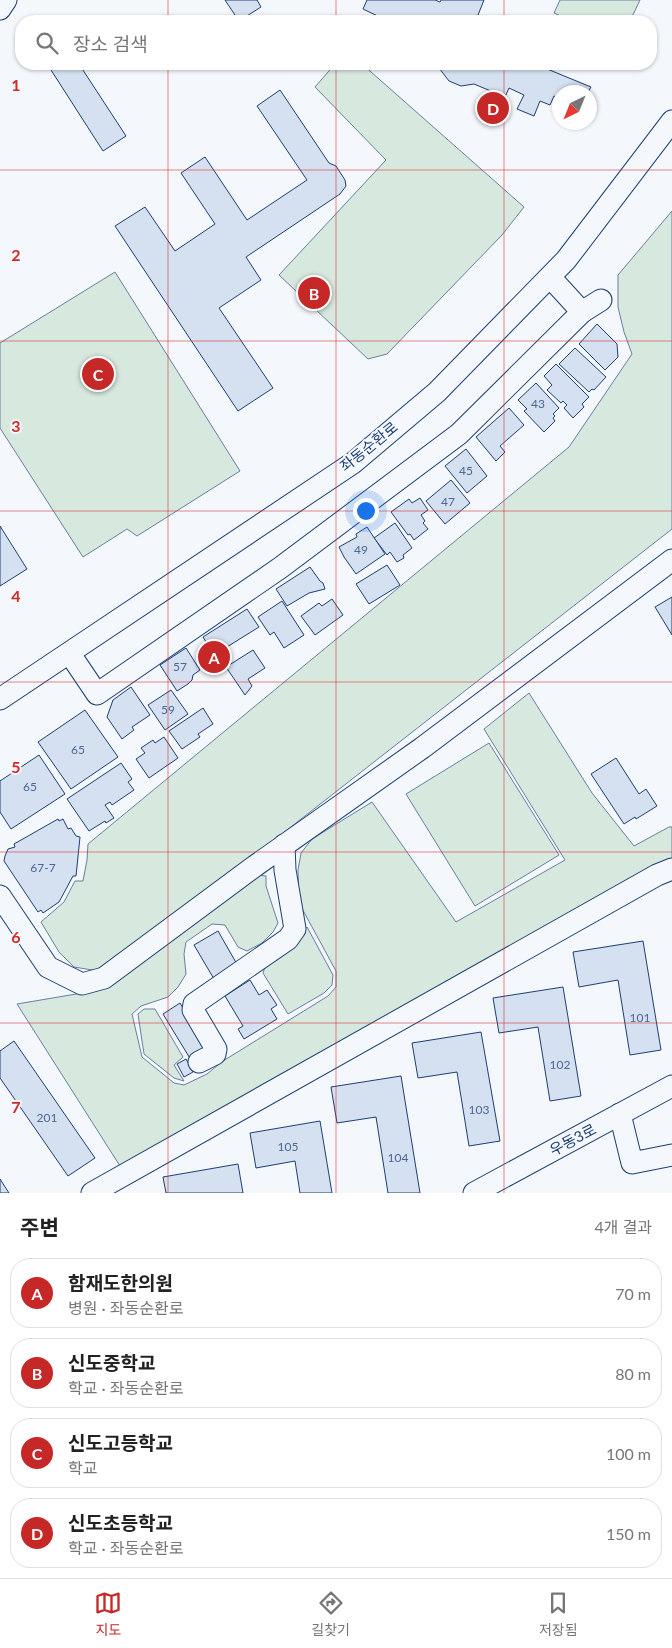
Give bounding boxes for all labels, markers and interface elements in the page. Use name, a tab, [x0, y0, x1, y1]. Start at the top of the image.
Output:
search box	[15, 15, 657, 70]
icon: search	[33, 29, 61, 57]
text: 장소 검색	[73, 32, 148, 55]
text: 1	[11, 75, 21, 94]
north arrow	[552, 85, 597, 130]
pin: D	[477, 89, 509, 127]
text: 2	[11, 245, 21, 264]
pin: B	[298, 274, 330, 312]
pin: C	[82, 355, 114, 393]
house number: 43	[531, 396, 545, 411]
text: 3	[11, 416, 21, 435]
street label: 좌동순환로	[336, 418, 401, 475]
house number: 45	[459, 463, 473, 478]
house number: 47	[441, 494, 455, 509]
your location	[353, 498, 379, 524]
house number: 49	[354, 542, 368, 557]
text: 4	[11, 586, 21, 605]
pin: A	[198, 638, 230, 676]
house number: 57	[173, 659, 187, 674]
house number: 59	[161, 702, 175, 717]
house number: 65	[71, 742, 85, 757]
text: 5	[11, 757, 21, 776]
house number: 65	[23, 779, 37, 794]
house number: 67-7	[30, 860, 56, 875]
text: 6	[11, 927, 21, 946]
house number: 101	[630, 1010, 650, 1025]
house number: 102	[550, 1057, 570, 1072]
text: 7	[11, 1097, 21, 1116]
house number: 103	[469, 1102, 489, 1117]
house number: 201	[37, 1110, 57, 1125]
street label: 우동3로	[546, 1119, 599, 1159]
house number: 105	[278, 1139, 298, 1154]
house number: 104	[388, 1150, 408, 1165]
text: 주변	[20, 1214, 59, 1239]
text: 4개 결과	[594, 1217, 652, 1236]
text: 함재도한의원	[68, 1271, 173, 1294]
text: A	[31, 1284, 43, 1303]
text: 70 m	[615, 1284, 651, 1303]
text: 병원 · 좌동순환로	[68, 1298, 183, 1317]
text: 신도중학교	[68, 1351, 155, 1374]
text: B	[32, 1364, 42, 1383]
text: 80 m	[615, 1364, 651, 1383]
text: 학교 · 좌동순환로	[68, 1378, 183, 1397]
text: 신도고등학교	[68, 1431, 173, 1454]
text: C	[32, 1444, 42, 1463]
text: 100 m	[606, 1444, 651, 1463]
text: 학교	[68, 1458, 97, 1477]
text: 신도초등학교	[68, 1511, 173, 1534]
text: D	[31, 1524, 43, 1543]
text: 150 m	[606, 1524, 651, 1543]
text: 학교 · 좌동순환로	[68, 1538, 183, 1557]
tab: 지도	[94, 1589, 122, 1639]
tab: 길찾기	[311, 1589, 350, 1639]
tab: 저장됨	[539, 1589, 578, 1639]

